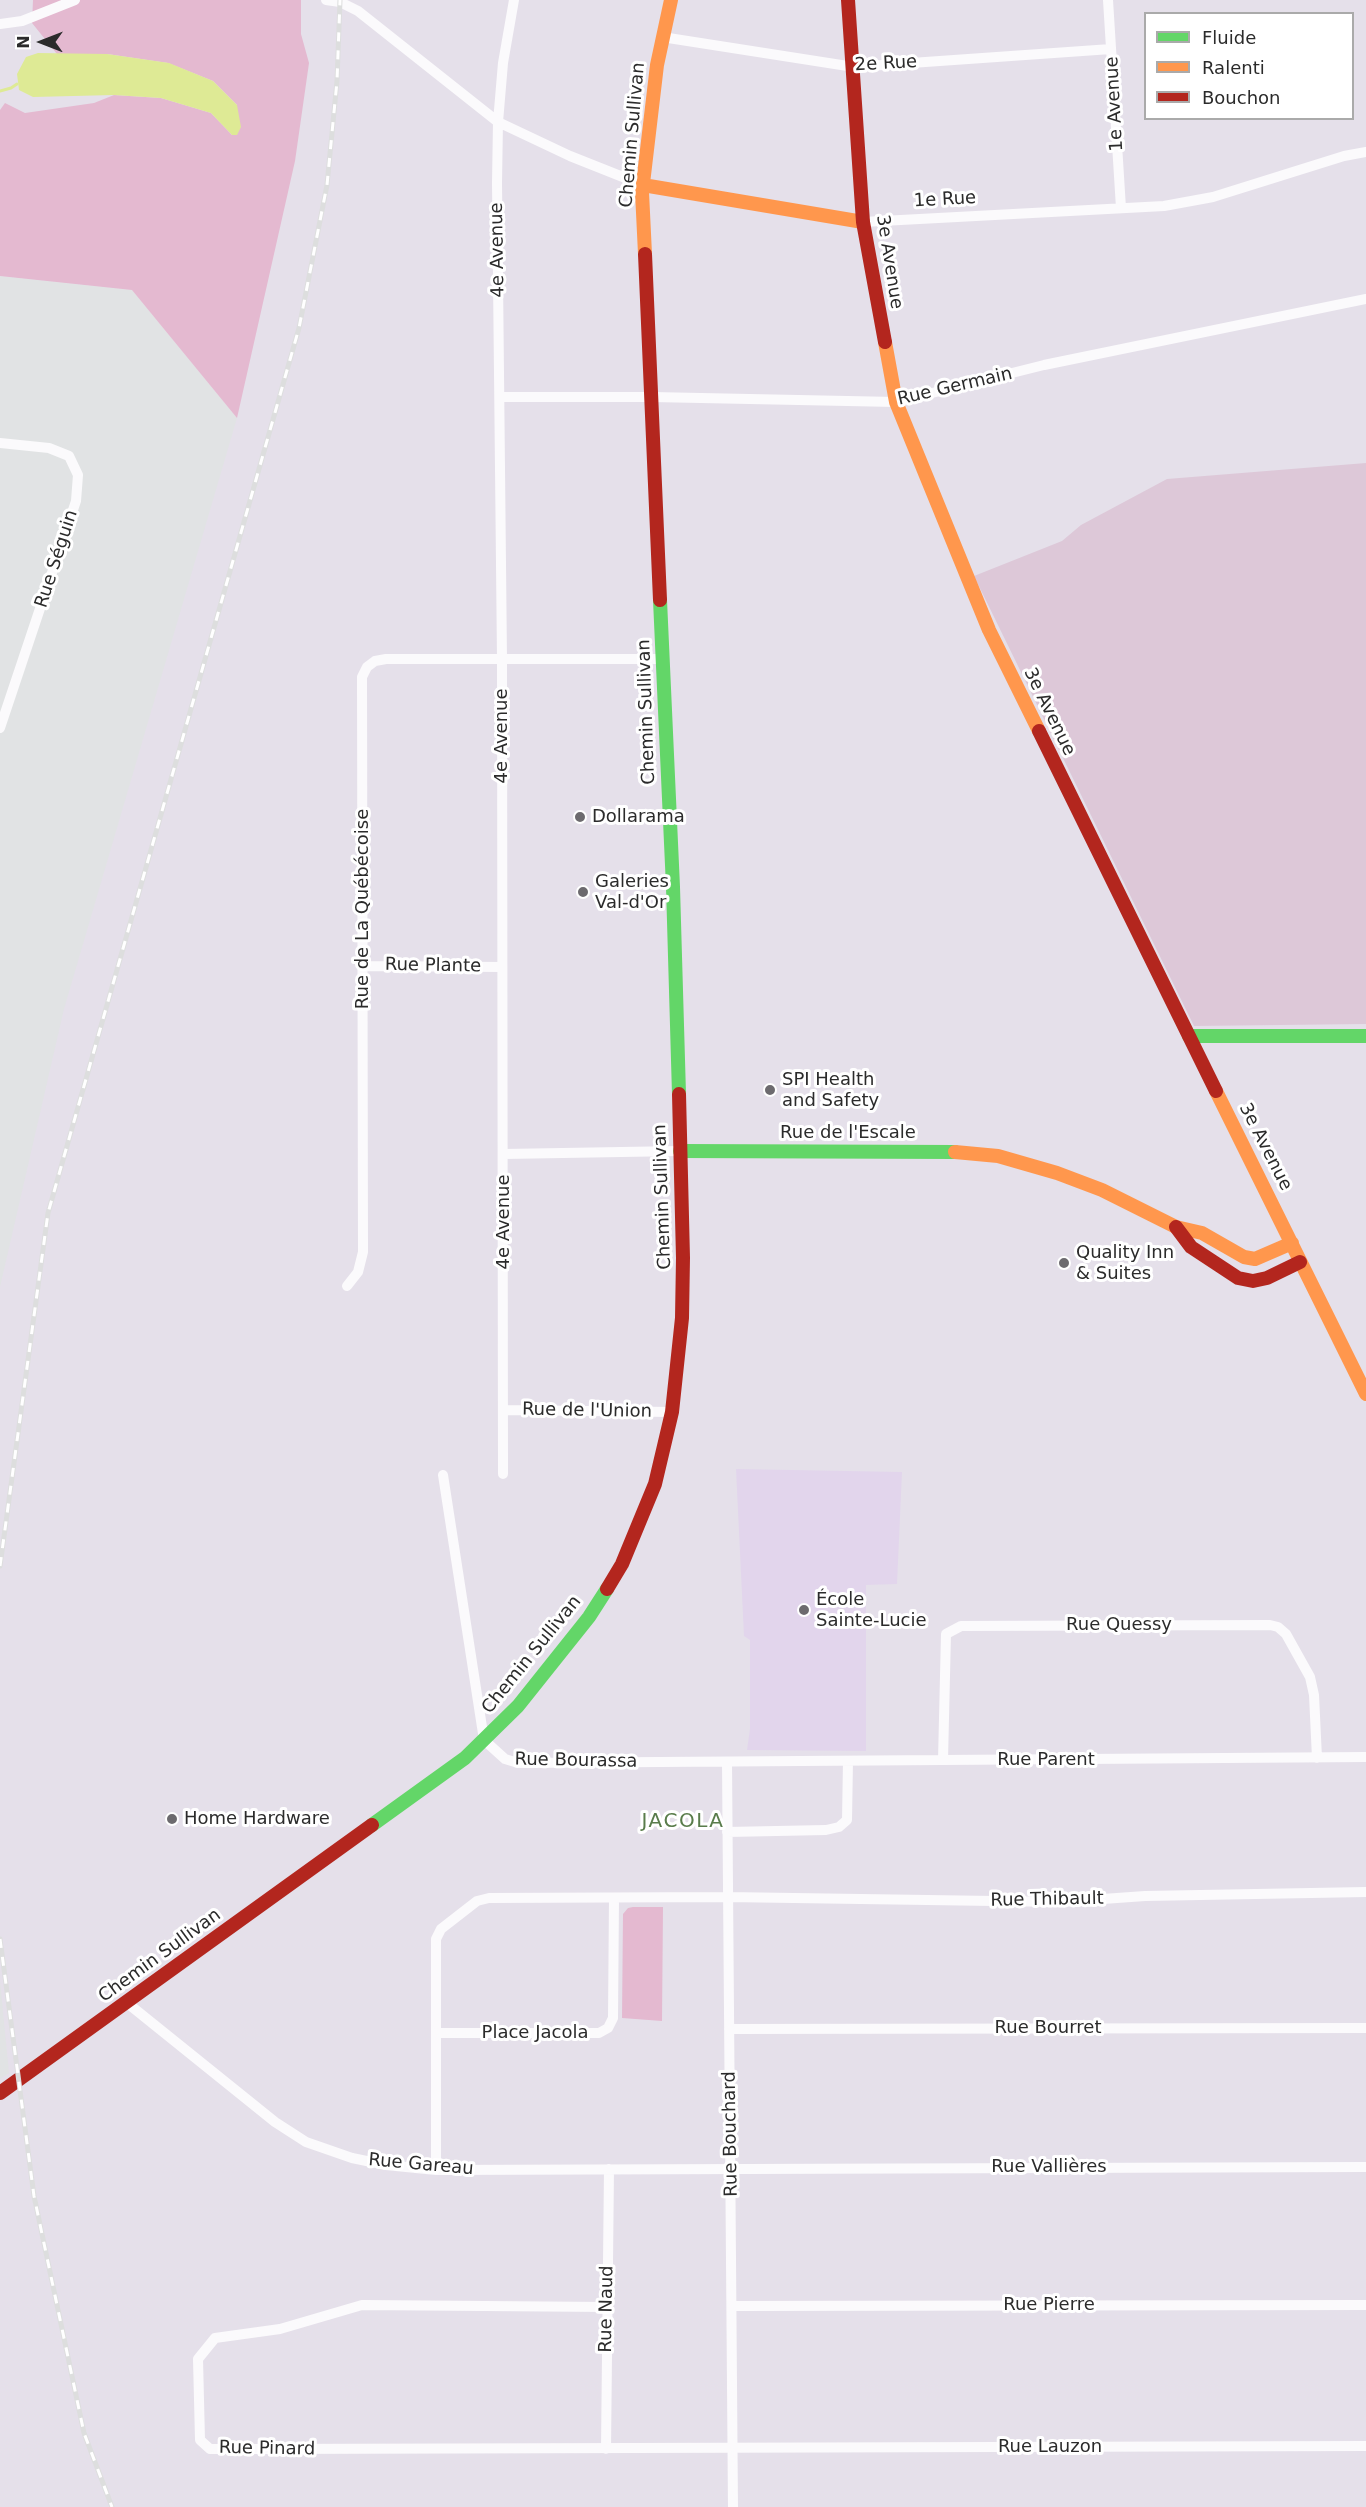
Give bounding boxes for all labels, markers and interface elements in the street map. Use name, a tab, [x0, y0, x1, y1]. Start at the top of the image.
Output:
north arrow	[12, 12, 72, 72]
legend	[1144, 12, 1354, 120]
text: Fluide	[1202, 27, 1256, 48]
text: N	[14, 35, 33, 49]
street label: 2e Rue	[854, 52, 918, 76]
street label: 1e Avenue	[1102, 56, 1128, 152]
text: Ralenti	[1202, 57, 1265, 78]
street label: Chemin Sullivan	[616, 62, 650, 208]
text: Bouchon	[1202, 87, 1281, 108]
street label: 1e Rue	[913, 188, 977, 212]
street label: 4e Avenue	[486, 202, 510, 298]
street label: 3e Avenue	[871, 213, 907, 311]
street label: Rue Germain	[896, 363, 1014, 411]
street label: Rue Séguin	[31, 507, 83, 611]
street label: Chemin Sullivan	[634, 639, 660, 785]
street label: 3e Avenue	[1018, 665, 1080, 759]
street label: 4e Avenue	[491, 688, 513, 784]
place label: Dollarama	[592, 806, 685, 828]
street label: Rue de La Québécoise	[352, 809, 374, 1009]
marker: Dollarama	[573, 810, 587, 824]
place label: Galeries Val-d'Or	[595, 871, 669, 914]
marker: Galeries Val-d'Or	[576, 885, 590, 899]
street label: Rue Plante	[385, 954, 481, 978]
place label: SPI Health and Safety	[782, 1069, 879, 1112]
marker: SPI Health and Safety	[763, 1083, 777, 1097]
street label: 3e Avenue	[1234, 1100, 1296, 1194]
street label: Rue de l'Escale	[780, 1122, 916, 1144]
street label: Chemin Sullivan	[650, 1124, 676, 1270]
street label: 4e Avenue	[493, 1174, 515, 1270]
place label: Quality Inn & Suites	[1076, 1242, 1174, 1284]
marker: Quality Inn & Suites	[1057, 1256, 1071, 1270]
street label: Rue de l'Union	[522, 1399, 652, 1423]
place label: École Sainte-Lucie	[816, 1589, 927, 1632]
street label: Chemin Sullivan	[478, 1592, 586, 1718]
marker: École Sainte-Lucie	[797, 1603, 811, 1617]
street label: Rue Quessy	[1066, 1614, 1172, 1636]
street label: Rue Bourassa	[514, 1749, 638, 1773]
street label: Rue Parent	[997, 1749, 1095, 1771]
place label: Home Hardware	[184, 1808, 330, 1830]
district label: JACOLA	[642, 1810, 724, 1834]
marker: Home Hardware	[165, 1812, 179, 1826]
street label: Rue Thibault	[990, 1888, 1104, 1912]
street label: Chemin Sullivan	[95, 1904, 225, 2008]
street label: Rue Bourret	[995, 2017, 1101, 2039]
street label: Place Jacola	[482, 2022, 588, 2044]
street label: Rue Bouchard	[719, 2071, 743, 2197]
street label: Rue Gareau	[368, 2150, 474, 2180]
street label: Rue Vallières	[991, 2156, 1107, 2178]
street label: Rue Naud	[595, 2265, 619, 2353]
street label: Rue Pierre	[1003, 2294, 1095, 2316]
street label: Rue Lauzon	[998, 2436, 1102, 2458]
street label: Rue Pinard	[219, 2437, 315, 2461]

